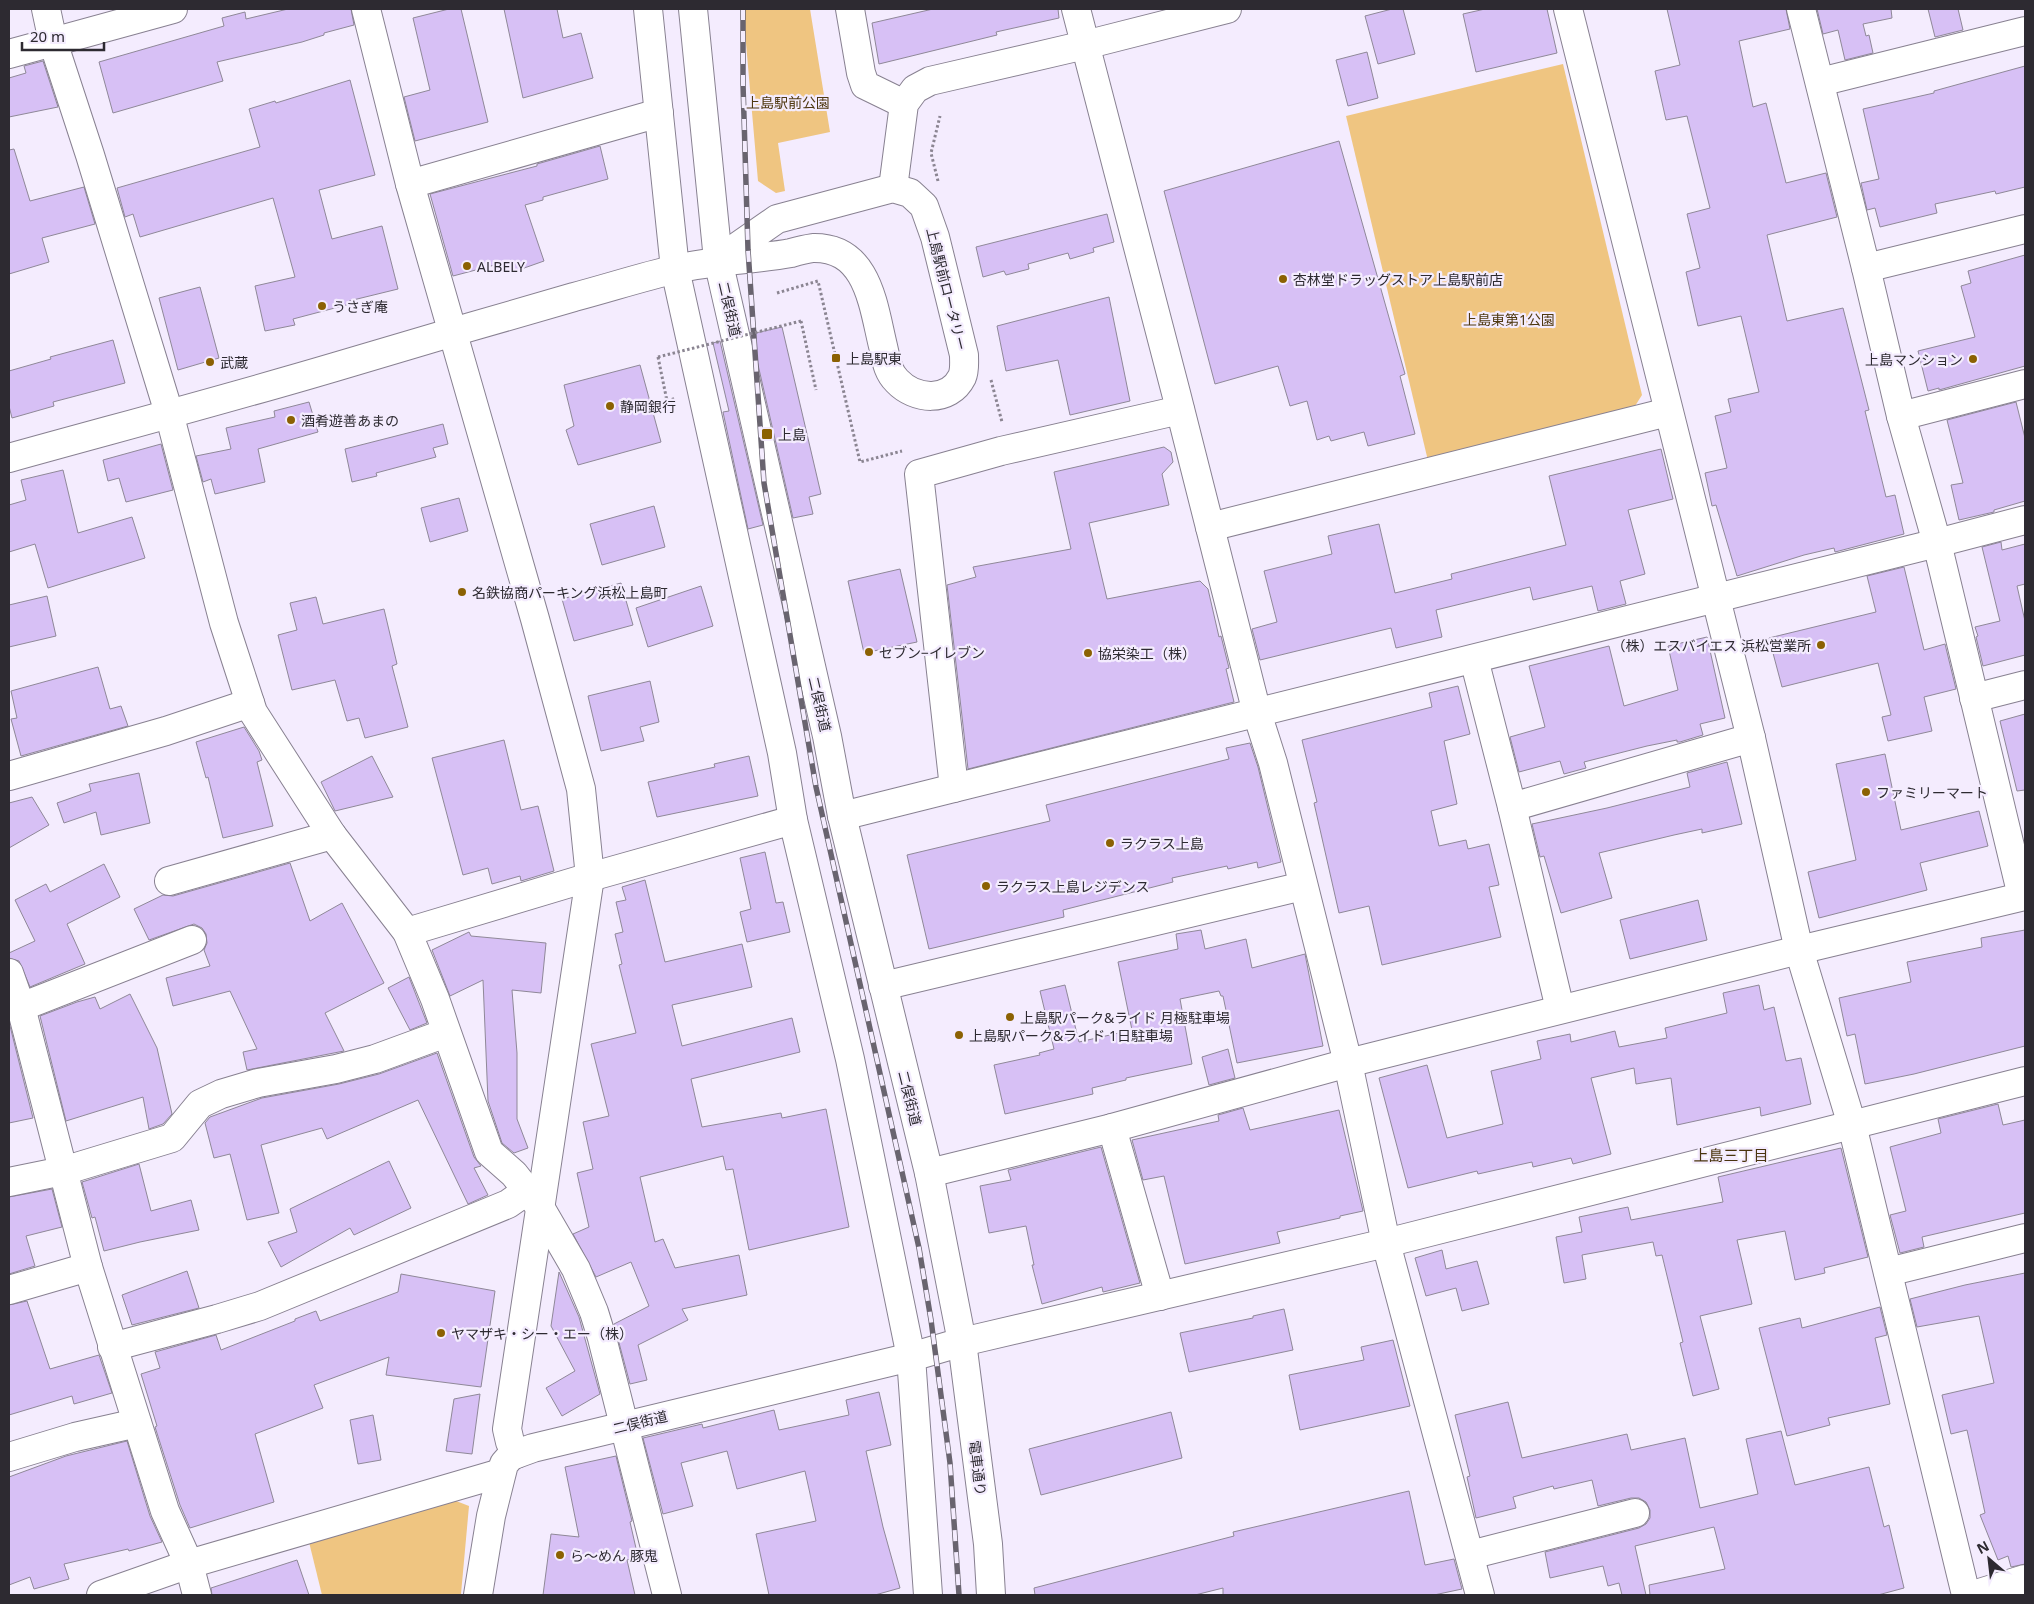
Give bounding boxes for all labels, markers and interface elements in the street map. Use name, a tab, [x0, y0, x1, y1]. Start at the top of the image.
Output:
scale bar	[22, 20, 105, 52]
text: 20 m	[30, 26, 65, 46]
park label: 上島駅前公園	[746, 93, 830, 112]
street label: 上島駅前ロータリー	[923, 226, 971, 352]
place label: ALBELY	[477, 257, 525, 276]
marker: ALBELY	[461, 260, 473, 272]
place label: 杏林堂ドラッグストア上島駅前店	[1293, 270, 1503, 289]
marker: 杏林堂ドラッグストア上島駅前店	[1277, 273, 1289, 285]
street label: 二俣街道	[714, 280, 746, 338]
place label: うさぎ庵	[332, 297, 388, 316]
marker: うさぎ庵	[316, 300, 328, 312]
park label: 上島東第1公園	[1463, 310, 1555, 329]
place label: 上島駅東	[846, 349, 902, 368]
place label: 上島マンション	[1865, 350, 1963, 369]
marker: 上島駅東	[830, 352, 842, 364]
place label: 武蔵	[220, 353, 248, 372]
marker: 上島マンション	[1967, 353, 1979, 365]
marker: 武蔵	[204, 356, 216, 368]
place label: 静岡銀行	[620, 397, 676, 416]
marker: 静岡銀行	[604, 400, 616, 412]
place label: 酒肴遊善あまの	[301, 411, 399, 430]
marker: 酒肴遊善あまの	[285, 414, 297, 426]
place label: 上島	[778, 425, 806, 444]
marker: 上島	[760, 427, 774, 441]
place label: 名鉄協商パーキング浜松上島町	[472, 583, 668, 602]
marker: 名鉄協商パーキング浜松上島町	[456, 586, 468, 598]
place label: （株）エスバイエス 浜松営業所	[1612, 636, 1811, 655]
marker: （株）エスバイエス 浜松営業所	[1815, 639, 1827, 651]
place label: セブン−イレブン	[879, 643, 985, 662]
place label: 協栄染工（株）	[1098, 644, 1196, 663]
marker: セブン−イレブン	[863, 646, 875, 658]
marker: 協栄染工（株）	[1082, 647, 1094, 659]
street label: 二俣街道	[804, 675, 836, 733]
place label: ファミリーマート	[1876, 783, 1988, 802]
marker: ファミリーマート	[1860, 786, 1872, 798]
place label: ラクラス上島	[1120, 834, 1204, 853]
marker: ラクラス上島	[1104, 837, 1116, 849]
place label: ラクラス上島レジデンス	[996, 877, 1149, 896]
marker: ラクラス上島レジデンス	[980, 880, 992, 892]
place label: 上島駅パーク&ライド 月極駐車場	[1020, 1008, 1230, 1027]
marker: 上島駅パーク&ライド 月極駐車場	[1004, 1011, 1016, 1023]
place label: 上島駅パーク&ライド 1日駐車場	[969, 1026, 1173, 1045]
marker: 上島駅パーク&ライド 1日駐車場	[953, 1029, 965, 1041]
street label: 二俣街道	[894, 1069, 926, 1127]
district label: 上島三丁目	[1693, 1145, 1769, 1165]
place label: ヤマザキ・シー・エー（株）	[451, 1324, 633, 1343]
marker: ヤマザキ・シー・エー（株）	[435, 1327, 447, 1339]
street label: 二俣街道	[611, 1406, 669, 1438]
street label: 電車通り	[965, 1439, 991, 1497]
north arrow	[1964, 1534, 2014, 1584]
text: N	[1973, 1536, 1992, 1558]
place label: ら～めん 豚鬼	[570, 1546, 658, 1565]
marker: ら～めん 豚鬼	[554, 1549, 566, 1561]

